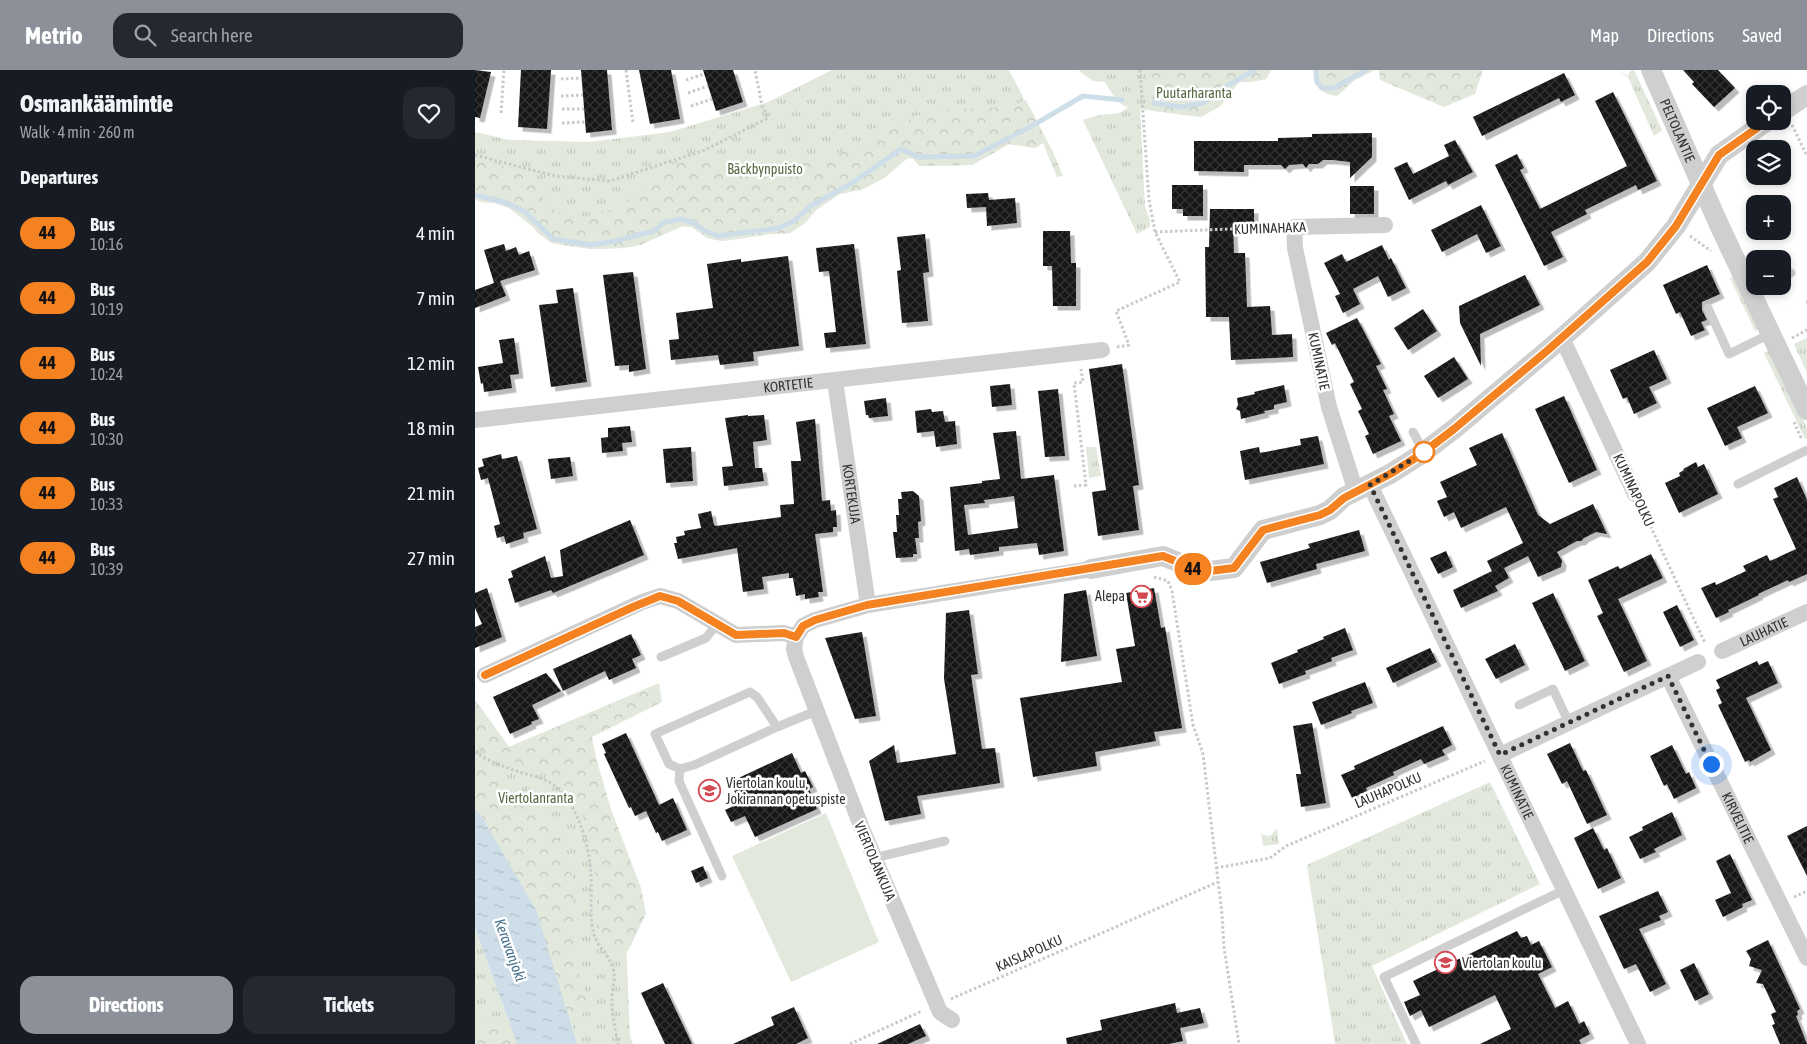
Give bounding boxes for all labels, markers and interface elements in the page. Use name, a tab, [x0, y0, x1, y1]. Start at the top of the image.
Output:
search box	[113, 13, 463, 58]
icon: search	[131, 21, 159, 49]
text: Metrio	[25, 22, 83, 49]
text: Search here	[171, 24, 253, 46]
text: Map	[1590, 25, 1619, 46]
text: Directions	[1647, 25, 1714, 46]
text: Saved	[1742, 25, 1782, 46]
park label: Puutarharanta	[1156, 85, 1232, 101]
map controls	[1746, 85, 1791, 295]
button: locate	[1746, 85, 1791, 130]
button: heart	[403, 87, 455, 139]
text: Osmankäämintie	[20, 90, 173, 117]
street label: PELTOLANTIE	[1657, 96, 1698, 164]
text: Walk · 4 min · 260 m	[20, 123, 134, 141]
button: layers	[1746, 140, 1791, 185]
park label: Bäckbynpuisto	[727, 161, 803, 177]
text: Departures	[20, 166, 98, 188]
button: +	[1746, 195, 1791, 240]
text: Bus	[90, 213, 115, 235]
street label: KUMINAHAKA	[1234, 219, 1306, 237]
text: 44	[39, 222, 56, 243]
text: 4 min	[416, 222, 455, 244]
text: 10:16	[90, 235, 123, 253]
button: −	[1746, 250, 1791, 295]
text: Bus	[90, 278, 115, 300]
text: 44	[39, 287, 56, 308]
text: 7 min	[416, 287, 455, 309]
text: 10:19	[90, 300, 123, 318]
street label: KUMINATIE	[1305, 331, 1333, 391]
text: Bus	[90, 343, 115, 365]
text: 44	[39, 352, 56, 373]
text: 12 min	[407, 352, 455, 374]
text: 10:24	[90, 365, 123, 383]
street label: KORTETIE	[763, 374, 814, 396]
text: Bus	[90, 408, 115, 430]
text: 44	[39, 417, 56, 438]
text: 18 min	[407, 417, 455, 439]
text: 10:30	[90, 430, 123, 448]
unlabelled marker	[1413, 441, 1435, 463]
street label: KUMINAPOLKU	[1610, 451, 1658, 529]
street label: KORTEKUJA	[839, 463, 864, 525]
text: Bus	[90, 473, 115, 495]
text: 44	[39, 482, 56, 503]
text: 21 min	[407, 482, 455, 504]
text: 10:33	[90, 495, 123, 513]
text: Bus	[90, 538, 115, 560]
text: 44	[39, 547, 56, 568]
text: 27 min	[407, 547, 455, 569]
line badge: 44	[1171, 553, 1215, 585]
text: 44	[1185, 558, 1201, 579]
text: 10:39	[90, 560, 123, 578]
supermarket icon: Alepa	[1129, 584, 1153, 608]
place label: Alepa	[1095, 588, 1125, 604]
street label: LAUHATIE	[1737, 614, 1790, 650]
your location	[1699, 752, 1724, 777]
street label: KUMINATIE	[1497, 762, 1537, 821]
street label: LAUHAPOLKU	[1352, 769, 1424, 811]
place label: Viertolan koulu, Jokirannan opetuspiste	[726, 775, 846, 807]
school or university icon: Viertolan koulu, Jokirannan opetuspiste	[698, 779, 722, 803]
park label: Viertolanranta	[498, 790, 574, 806]
street label: KIRVELITIE	[1719, 790, 1757, 846]
street label: VIERTOLANKUJA	[851, 819, 899, 903]
water label: Keravanjoki	[491, 916, 530, 984]
street label: KAISLAPOLKU	[993, 931, 1065, 975]
school or university icon: Viertolan koulu	[1434, 951, 1458, 975]
place label: Viertolan koulu	[1462, 955, 1542, 971]
button: Directions	[20, 976, 233, 1034]
button: Tickets	[243, 976, 455, 1034]

